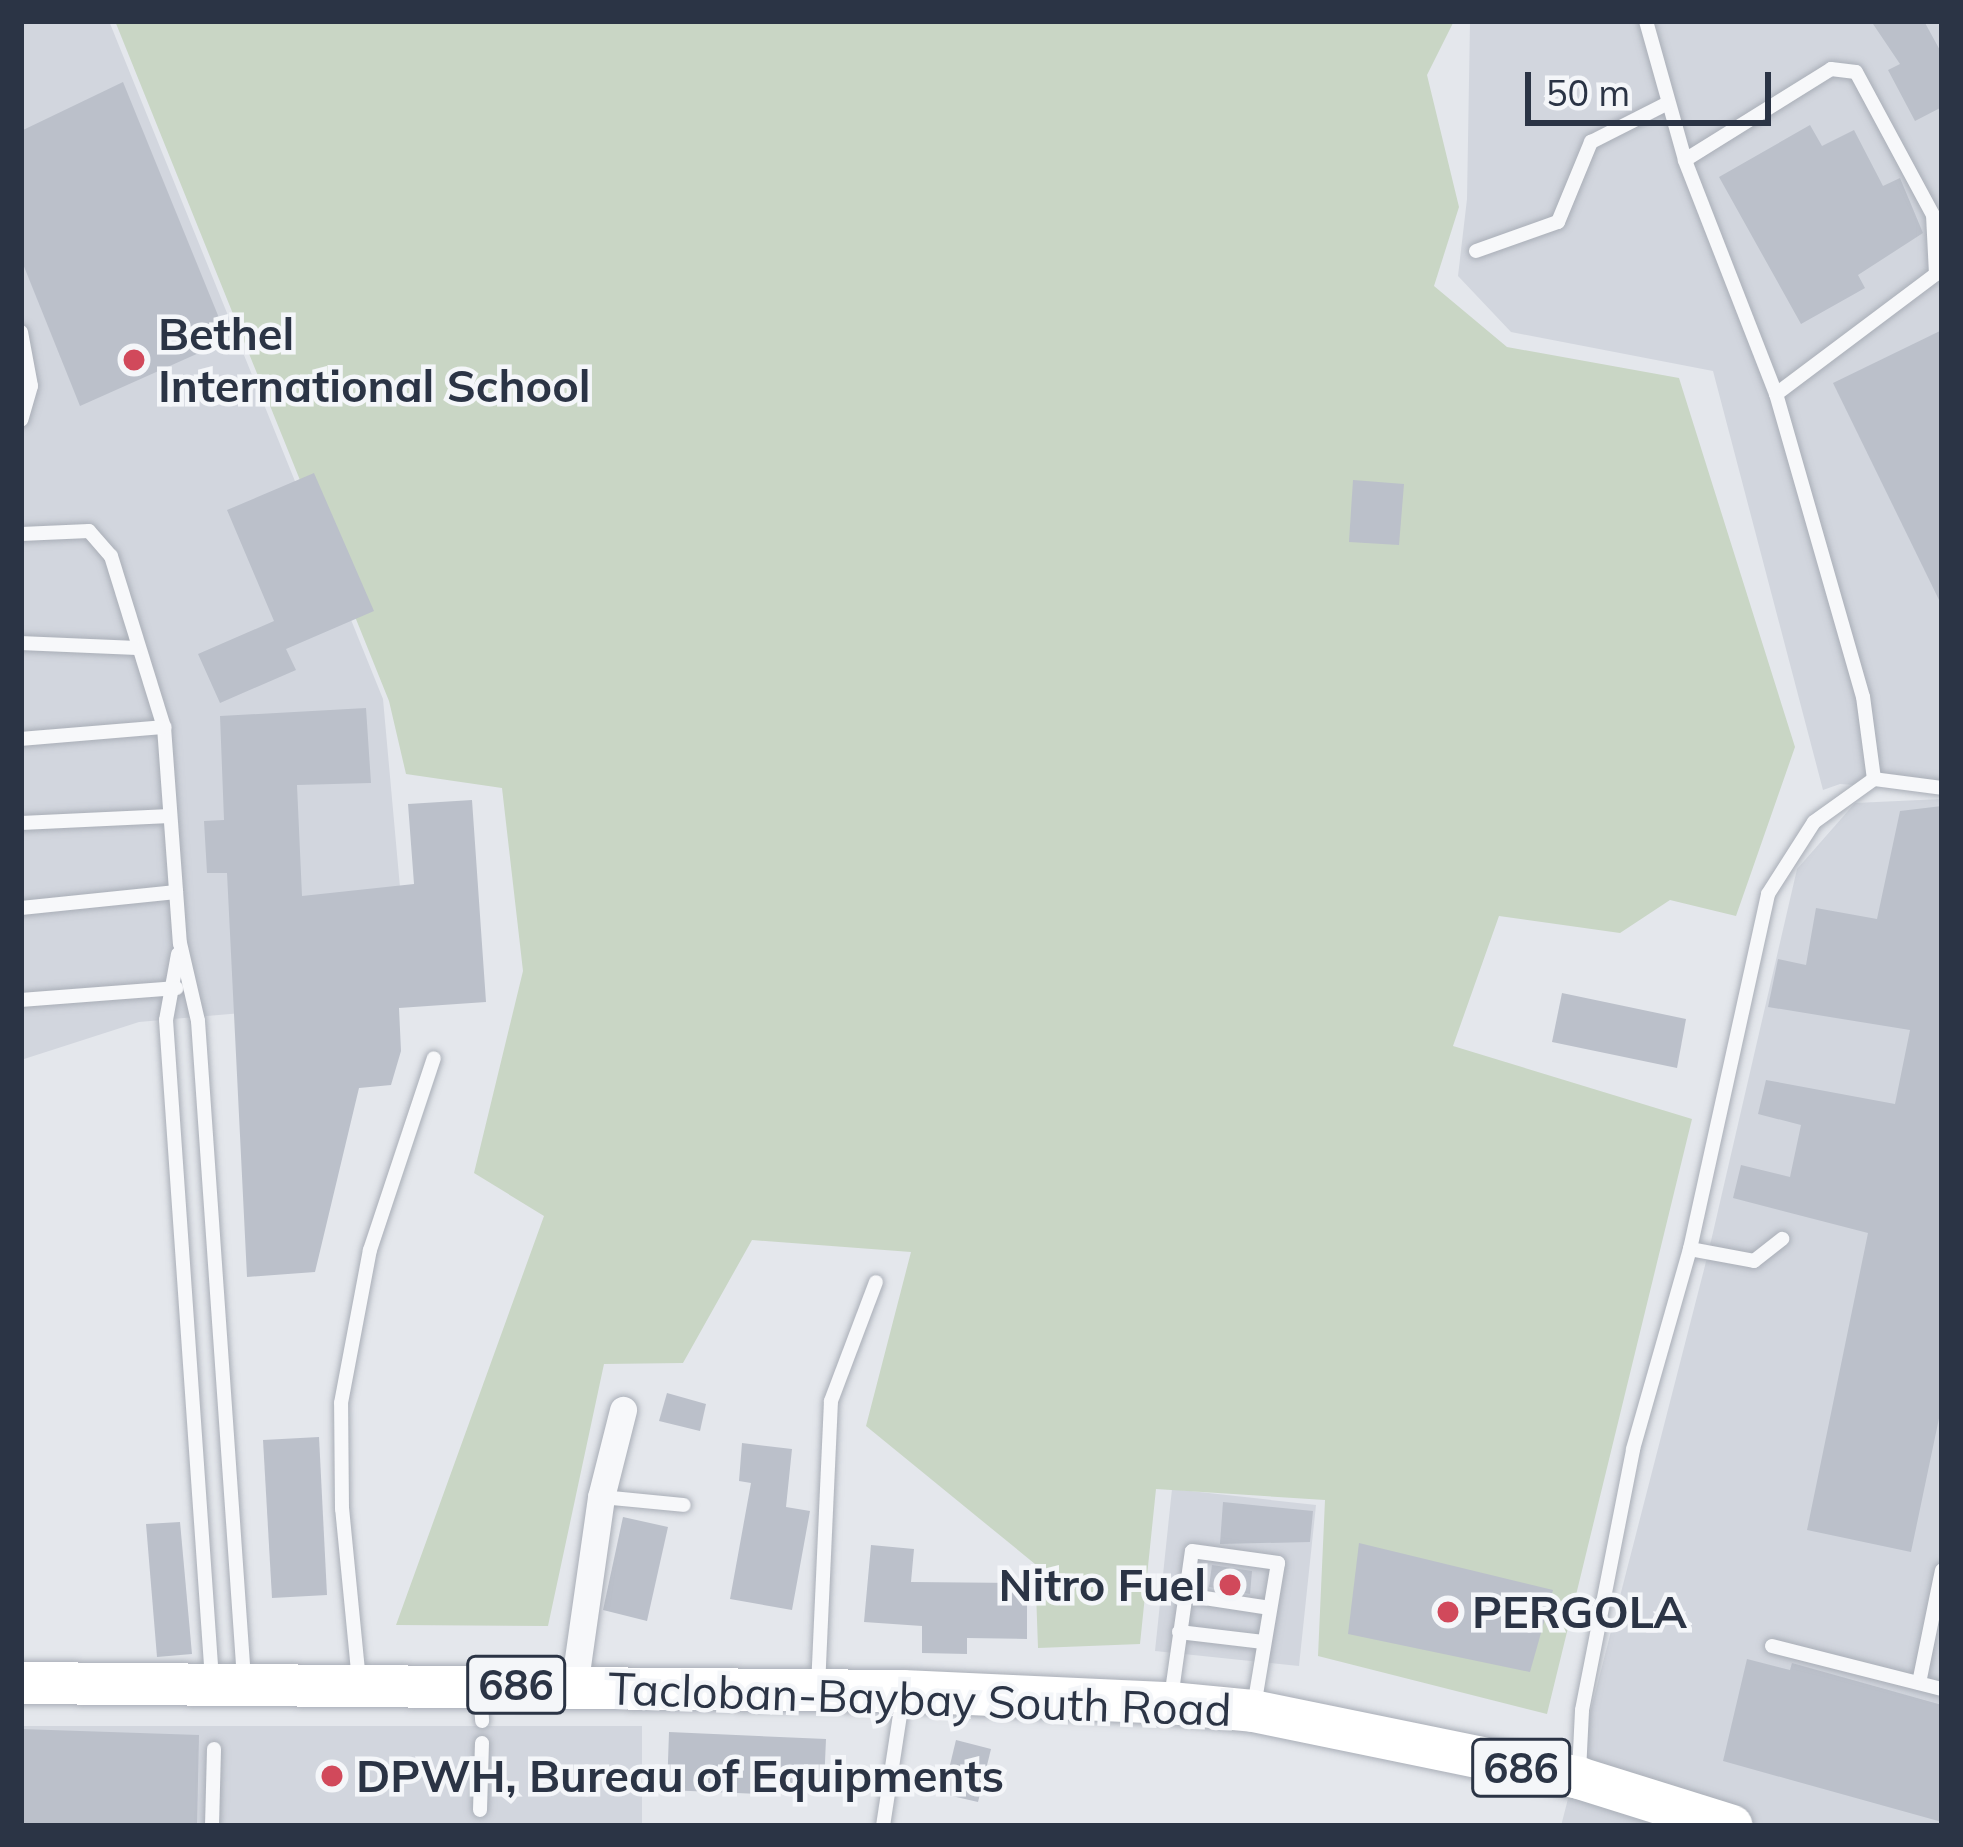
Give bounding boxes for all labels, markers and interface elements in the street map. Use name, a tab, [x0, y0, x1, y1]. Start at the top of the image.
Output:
scale bar	[1531, 48, 1777, 122]
text: 50 m	[1546, 70, 1630, 115]
place label: Bethel International School	[158, 307, 591, 413]
marker: Bethel International School	[121, 347, 147, 373]
place label: Nitro Fuel	[999, 1558, 1206, 1612]
marker: Nitro Fuel	[1217, 1572, 1243, 1598]
place label: PERGOLA	[1472, 1585, 1687, 1639]
marker: PERGOLA	[1435, 1599, 1461, 1625]
road number: 686	[465, 1649, 567, 1721]
street label: Tacloban-Baybay South Road	[607, 1661, 1233, 1737]
road number: 686	[1470, 1732, 1572, 1804]
place label: DPWH, Bureau of Equipments	[356, 1749, 1004, 1803]
marker: DPWH, Bureau of Equipments	[319, 1763, 345, 1789]

